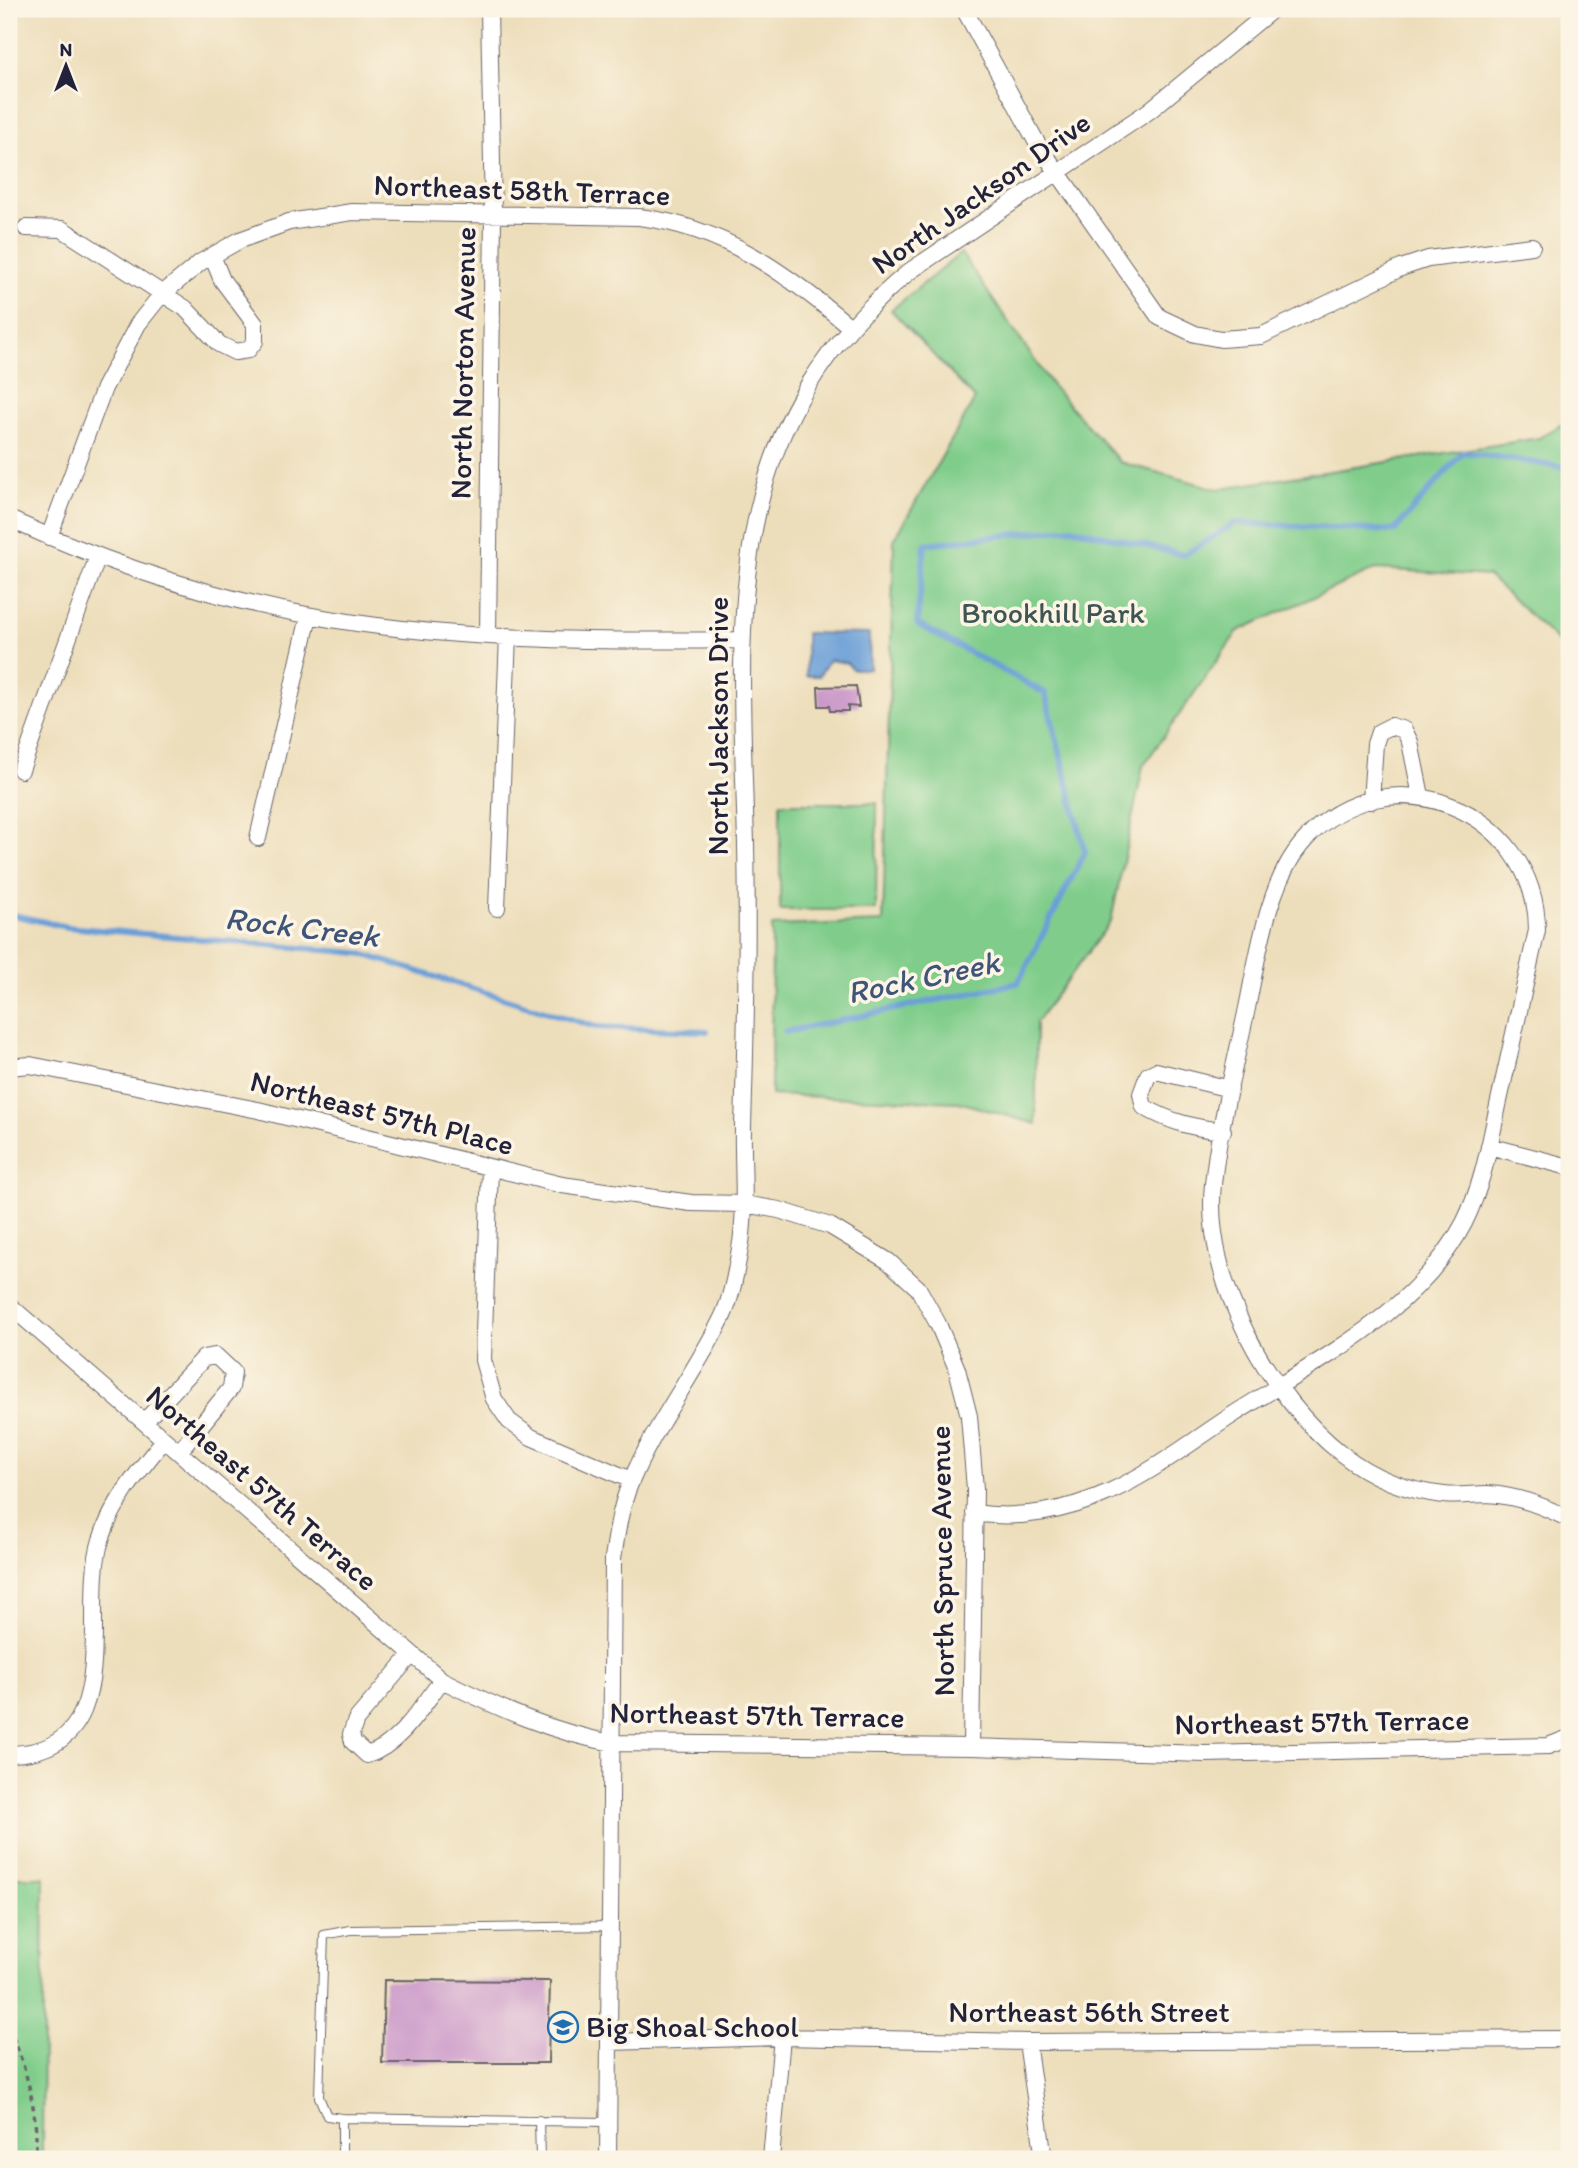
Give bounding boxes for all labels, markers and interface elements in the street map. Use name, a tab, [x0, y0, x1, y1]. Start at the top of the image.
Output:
north arrow	[32, 32, 102, 102]
text: N	[60, 38, 72, 61]
street label: North Jackson Drive	[864, 103, 1097, 282]
street label: Northeast 58th Terrace	[373, 166, 671, 213]
street label: North Norton Avenue	[442, 226, 483, 500]
park label: Brookhill Park	[961, 594, 1145, 631]
street label: North Jackson Drive	[699, 597, 736, 855]
water label: Rock Creek	[223, 899, 382, 955]
water label: Rock Creek	[843, 942, 1004, 1012]
street label: Northeast 57th Place	[247, 1062, 518, 1163]
street label: Northeast 57th Terrace	[139, 1377, 386, 1598]
street label: North Spruce Avenue	[921, 1425, 962, 1697]
street label: Northeast 57th Terrace	[609, 1693, 905, 1736]
street label: Northeast 57th Terrace	[1174, 1700, 1470, 1743]
street label: Northeast 56th Street	[948, 1993, 1230, 2030]
place label: Big Shoal School	[586, 2008, 799, 2045]
school or university icon: Big Shoal School	[546, 2010, 580, 2044]

